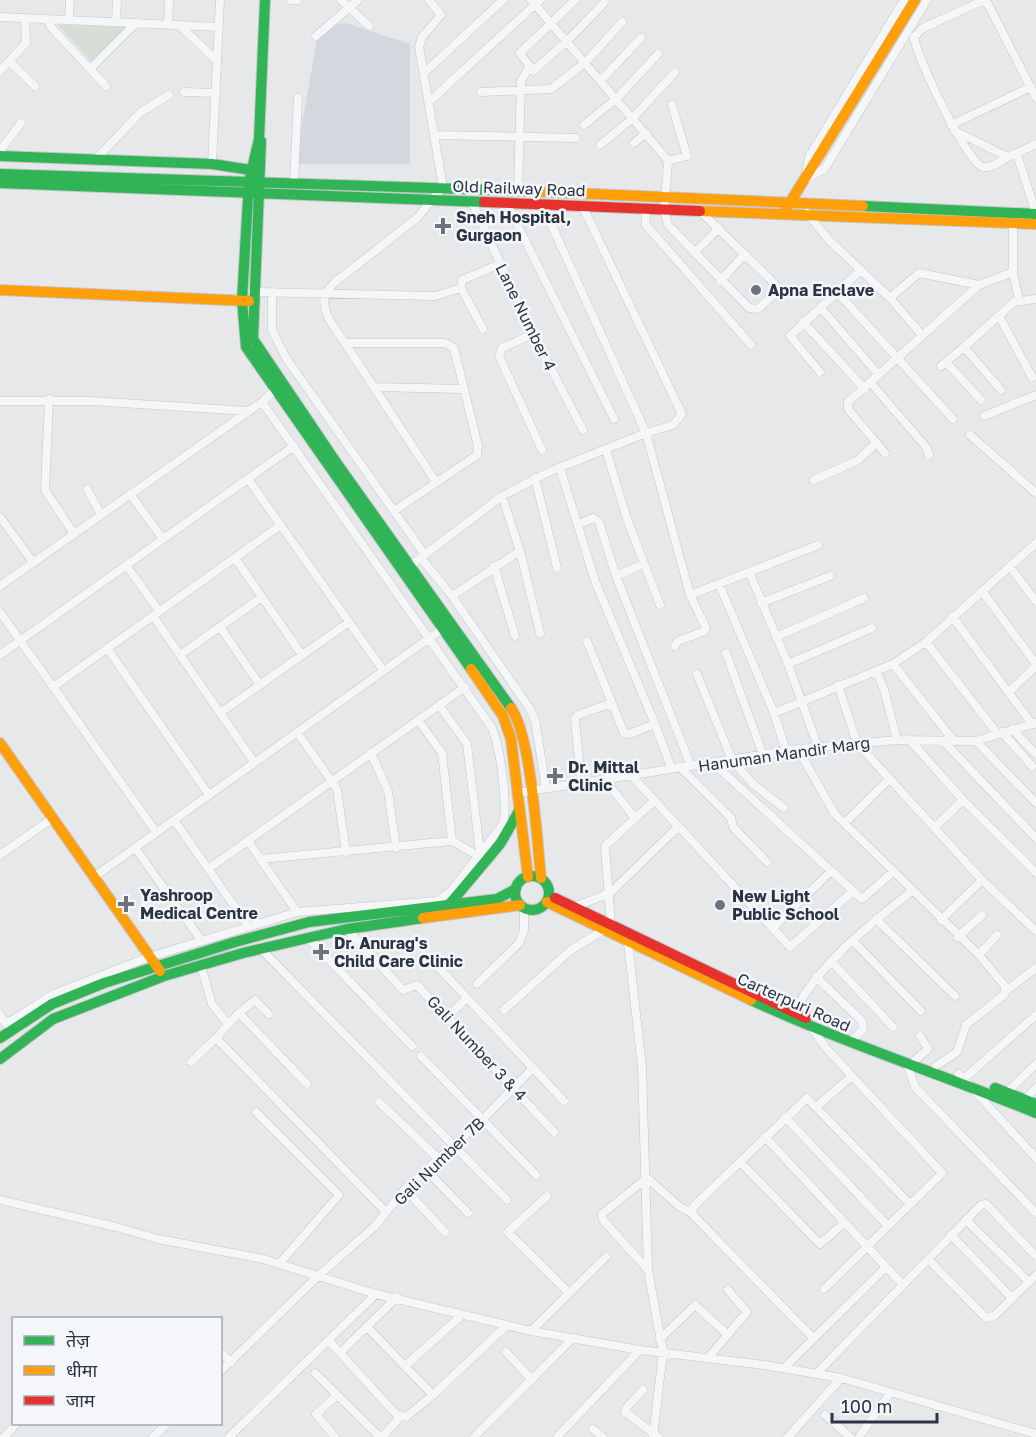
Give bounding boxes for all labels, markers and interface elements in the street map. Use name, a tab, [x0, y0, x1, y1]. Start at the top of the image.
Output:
street label: Old Railway Road	[452, 176, 586, 200]
place label: Sneh Hospital, Gurgaon	[456, 207, 571, 245]
marker: Sneh Hospital, Gurgaon	[434, 217, 452, 235]
street label: Lane Number 4	[491, 260, 561, 374]
place label: Apna Enclave	[768, 280, 874, 300]
marker: Apna Enclave	[749, 283, 763, 297]
street label: Hanuman Mandir Marg	[697, 732, 871, 776]
place label: Dr. Mittal Clinic	[568, 757, 640, 795]
marker: Dr. Mittal Clinic	[546, 767, 564, 785]
place label: Yashroop Medical Centre	[140, 885, 258, 923]
place label: New Light Public School	[732, 886, 840, 924]
marker: Yashroop Medical Centre	[117, 895, 135, 913]
marker: New Light Public School	[713, 898, 727, 912]
place label: Dr. Anurag's Child Care Clinic	[334, 933, 463, 971]
marker: Dr. Anurag's Child Care Clinic	[312, 943, 330, 961]
street label: Carterpuri Road	[734, 968, 854, 1036]
street label: Gali Number 3 & 4	[423, 991, 531, 1105]
street label: Gali Number 7B	[390, 1113, 488, 1209]
legend	[12, 1317, 222, 1425]
text: तेज़	[66, 1329, 90, 1351]
text: धीमा	[66, 1359, 97, 1381]
scale bar	[832, 1386, 937, 1424]
text: जाम	[66, 1389, 96, 1411]
text: 100 m	[841, 1395, 892, 1417]

